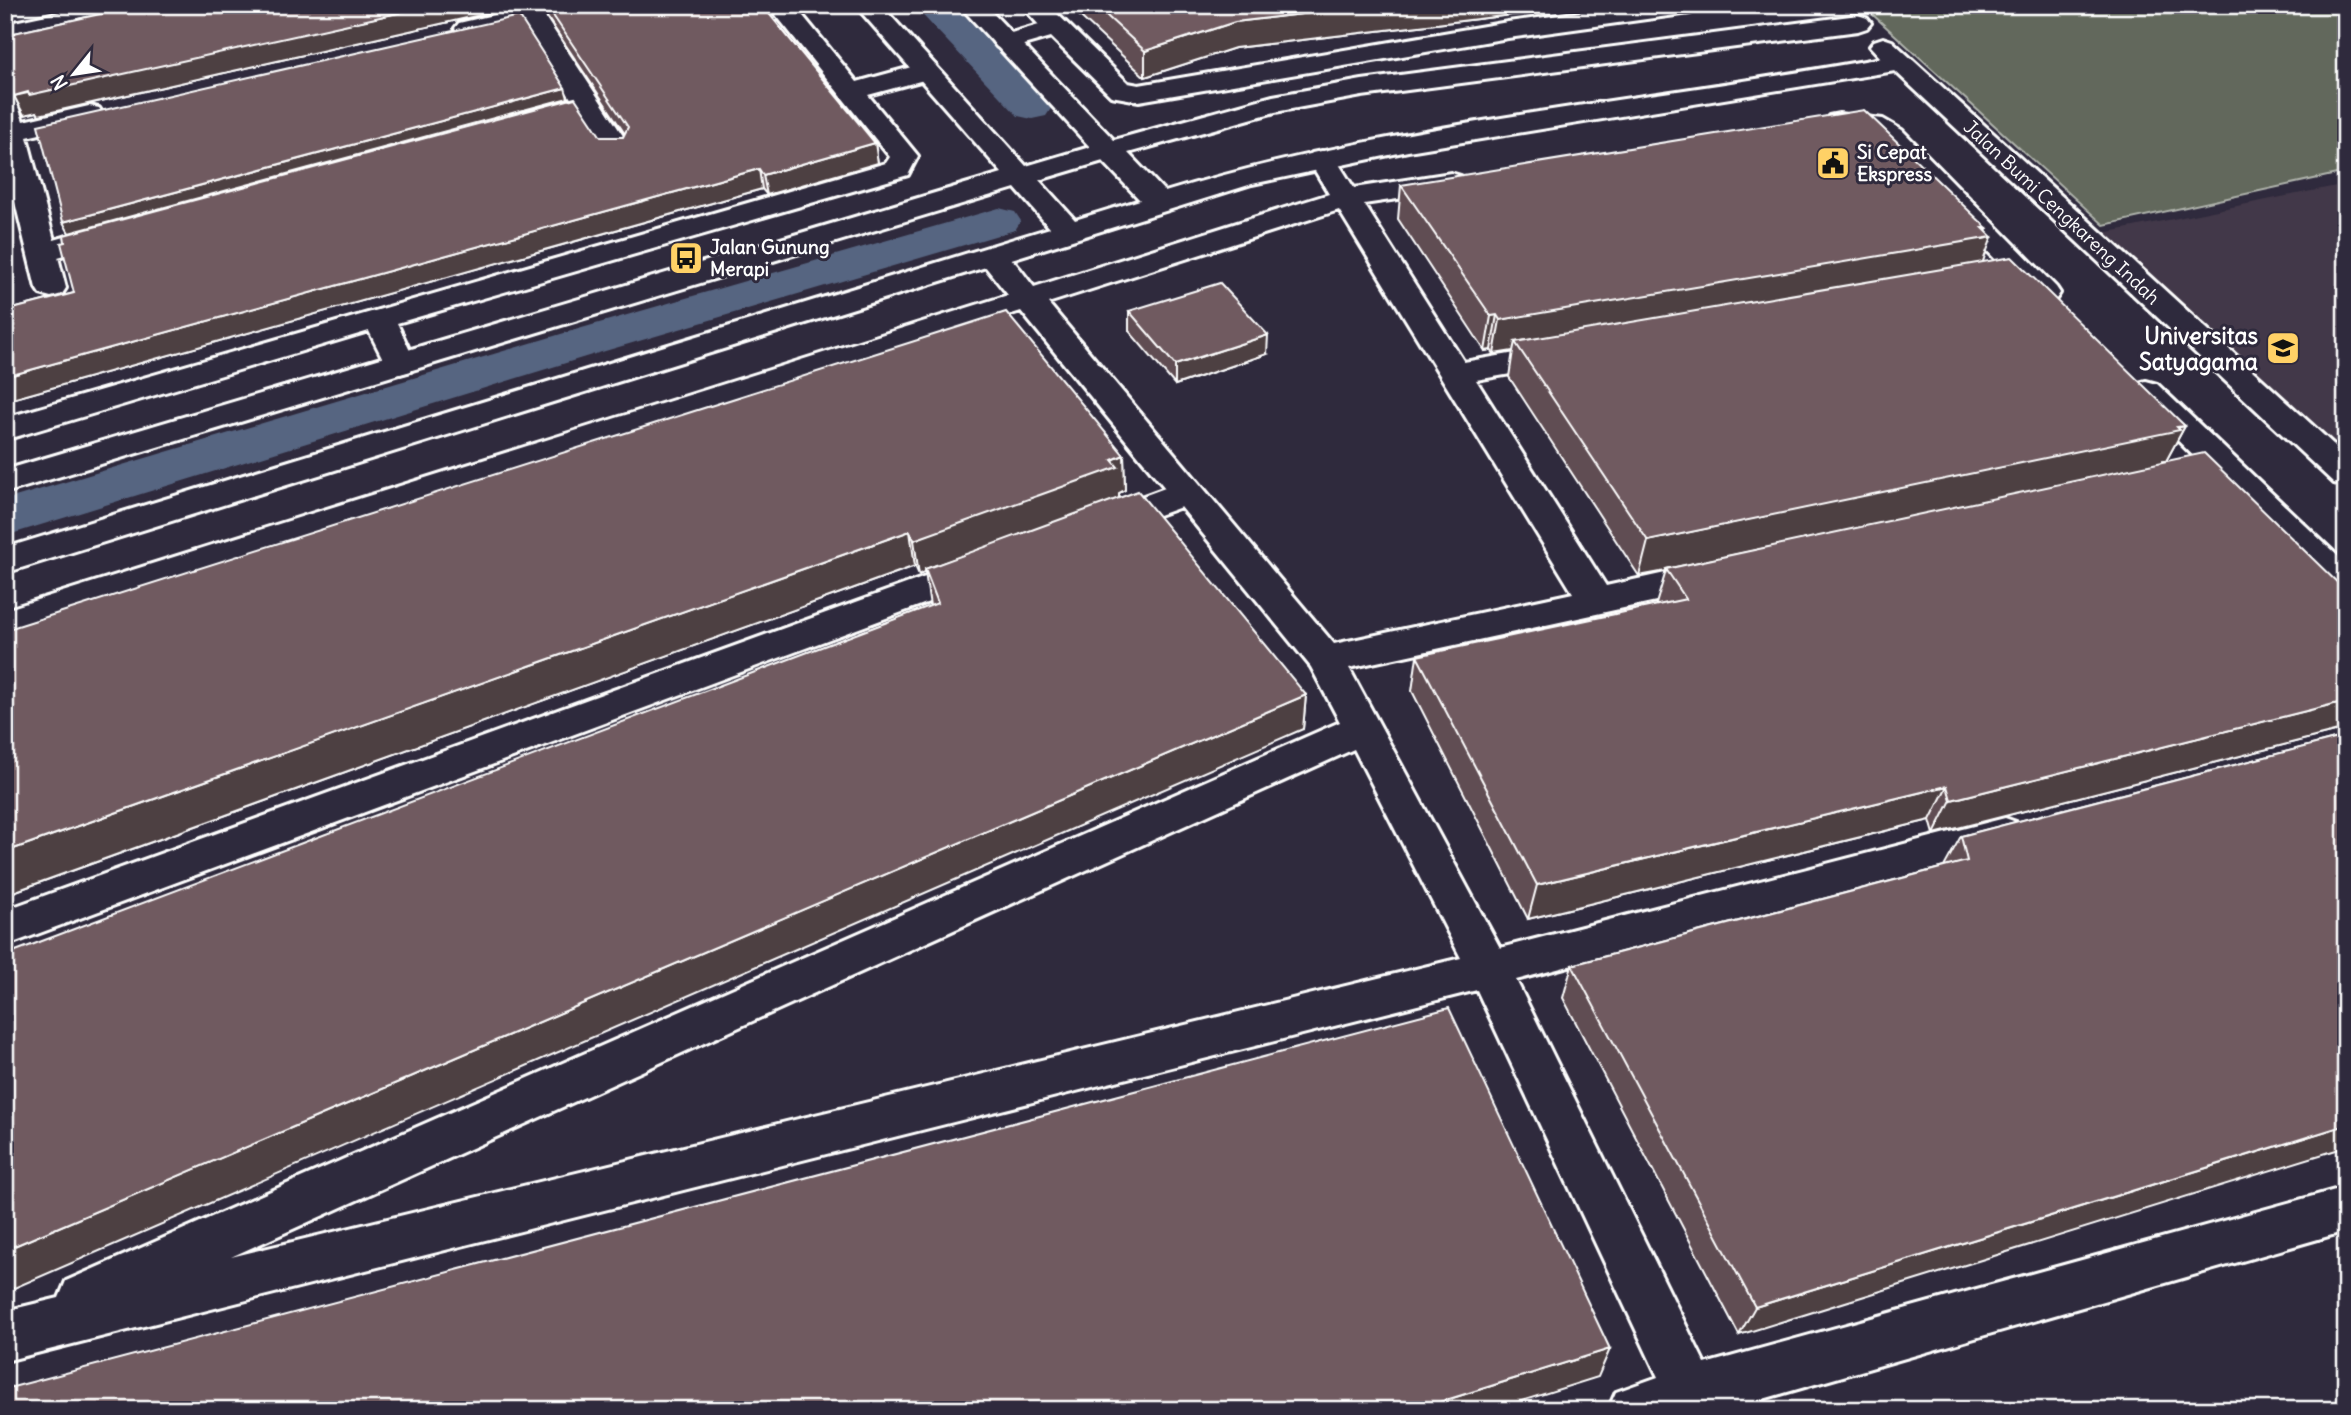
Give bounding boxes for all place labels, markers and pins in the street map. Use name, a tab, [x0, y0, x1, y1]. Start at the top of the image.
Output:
place label: Si Cepat Ekspress	[1857, 140, 1932, 186]
public building icon: Si Cepat Ekspress	[1814, 144, 1852, 182]
place label: Jalan Gunung Merapi	[710, 235, 830, 281]
bus stop icon: Jalan Gunung Merapi	[667, 239, 705, 277]
place label: Universitas Satyagama	[2139, 321, 2258, 376]
school or university icon: Universitas Satyagama	[2264, 329, 2302, 367]

